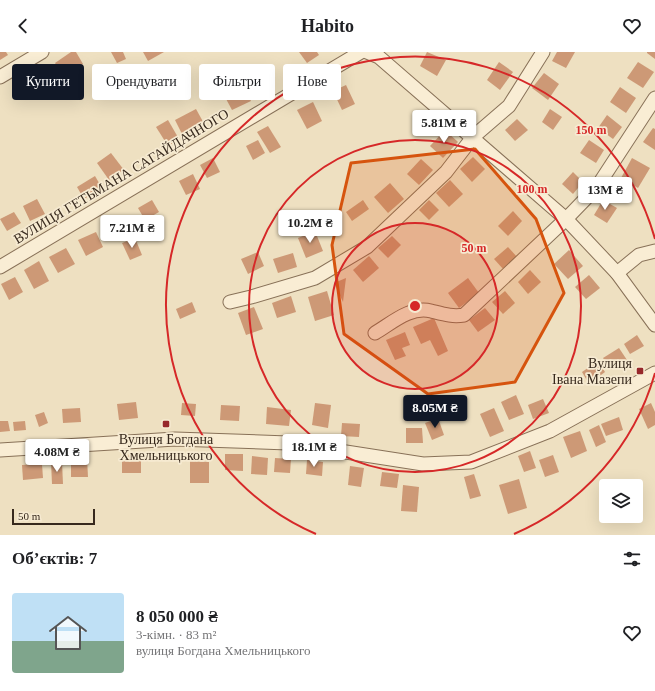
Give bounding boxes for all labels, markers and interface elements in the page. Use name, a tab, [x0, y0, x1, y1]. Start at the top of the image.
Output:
icon: back	[12, 15, 34, 37]
icon: heart	[621, 15, 643, 37]
text: Habito	[301, 16, 354, 36]
chip: Купити	[12, 64, 84, 100]
chip: Орендувати	[92, 64, 191, 100]
chip: Фільтри	[199, 64, 275, 100]
chip: Нове	[283, 64, 341, 100]
street label: ВУЛИЦЯ ГЕТЬМАНА САГАЙДАЧНОГО	[10, 105, 232, 247]
pin: 5.81M ₴	[407, 110, 481, 144]
text: 5.81M ₴	[421, 115, 467, 130]
text: 150 m	[576, 123, 607, 137]
pin: 13M ₴	[577, 177, 633, 211]
text: 100 m	[517, 182, 548, 196]
text: 13M ₴	[587, 182, 623, 197]
pin: 10.2M ₴	[273, 210, 347, 244]
pin: 7.21M ₴	[95, 215, 169, 249]
text: 10.2M ₴	[287, 215, 333, 230]
text: 7.21M ₴	[109, 220, 155, 235]
text: 50 m	[462, 241, 487, 255]
centre of rings	[408, 299, 422, 313]
place label: Вулиця Івана Мазепи	[552, 356, 633, 387]
marker: Вулиця Івана Мазепи	[635, 366, 645, 376]
pin: 8.05M ₴	[398, 395, 472, 429]
text: 8.05M ₴	[412, 400, 458, 415]
marker: Вулиця Богдана Хмельницького	[161, 419, 171, 429]
place label: Вулиця Богдана Хмельницького	[119, 432, 214, 463]
pin: 18.1M ₴	[277, 434, 351, 468]
pin: 4.08M ₴	[20, 439, 94, 473]
text: 18.1M ₴	[291, 439, 337, 454]
text: 4.08M ₴	[34, 444, 80, 459]
map controls	[599, 479, 643, 523]
button: layers	[599, 479, 643, 523]
scale bar	[12, 507, 95, 526]
text: 50 m	[18, 510, 40, 522]
icon: filters	[621, 548, 643, 570]
text: Об’єктів: 7	[12, 549, 97, 568]
text: 8 050 000 ₴	[136, 607, 218, 626]
icon: home	[44, 609, 92, 657]
icon: heart	[621, 622, 643, 644]
text: 3-кімн. · 83 m²	[136, 627, 216, 642]
text: вулиця Богдана Хмельницького	[136, 643, 311, 658]

